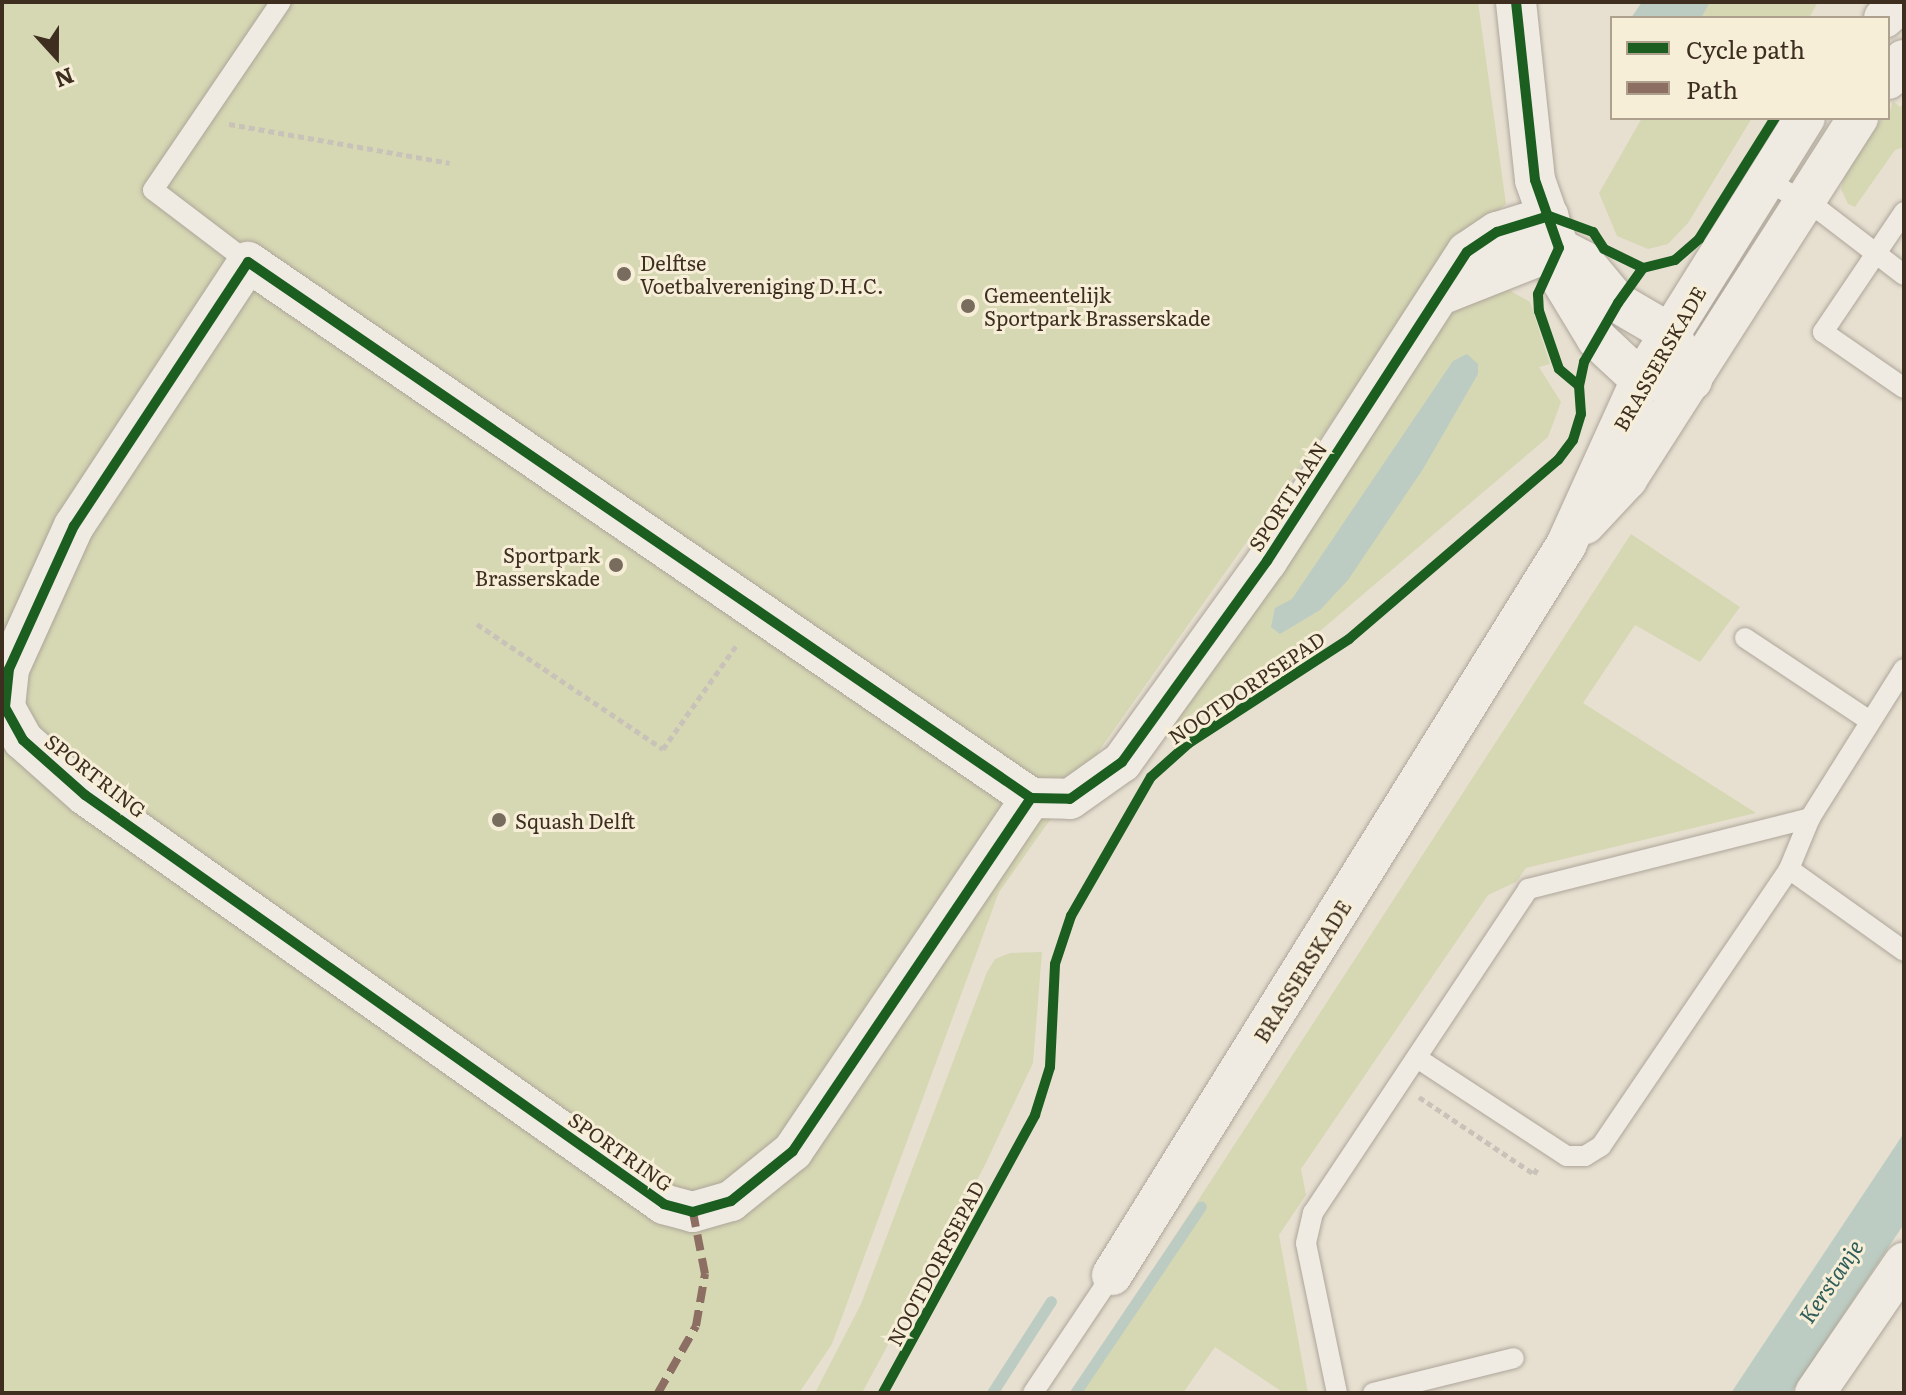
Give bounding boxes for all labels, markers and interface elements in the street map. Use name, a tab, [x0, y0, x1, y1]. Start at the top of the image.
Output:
north arrow	[16, 16, 96, 96]
legend	[1610, 16, 1890, 120]
text: Cycle path	[1686, 31, 1805, 66]
text: N	[50, 60, 79, 98]
text: Path	[1686, 71, 1738, 106]
place label: Delftse Voetbalvereniging D.H.C.	[640, 250, 884, 297]
marker: Delftse Voetbalvereniging D.H.C.	[615, 265, 633, 283]
street label: BRASSERSKADE	[1608, 281, 1710, 435]
place label: Gemeentelijk Sportpark Brasserskade	[984, 282, 1210, 329]
marker: Gemeentelijk Sportpark Brasserskade	[959, 297, 977, 315]
street label: SPORTLAAN	[1243, 437, 1331, 555]
place label: Sportpark Brasserskade	[475, 542, 600, 589]
marker: Sportpark Brasserskade	[607, 556, 625, 574]
street label: NOOTDORPSEPAD	[1163, 626, 1329, 748]
street label: SPORTRING	[41, 728, 151, 822]
place label: Squash Delft	[515, 808, 635, 832]
marker: Squash Delft	[490, 811, 508, 829]
street label: BRASSERSKADE	[1249, 895, 1355, 1047]
street label: SPORTRING	[565, 1106, 677, 1196]
street label: NOOTDORPSEPAD	[881, 1176, 989, 1350]
water label: Kerstanje	[1793, 1234, 1867, 1328]

